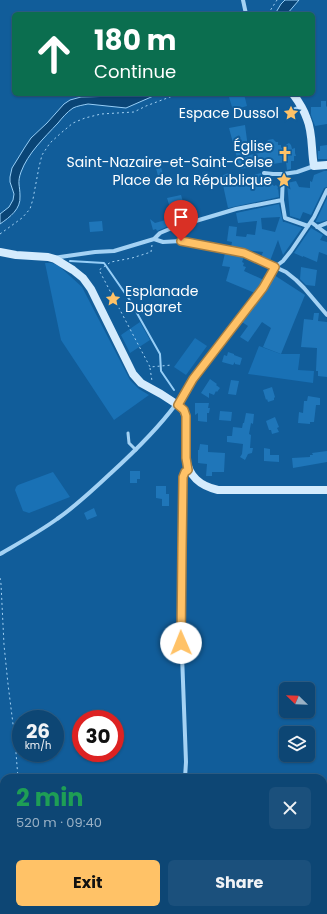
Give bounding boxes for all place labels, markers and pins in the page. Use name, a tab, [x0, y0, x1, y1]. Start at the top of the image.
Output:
place label: Espace Dussol	[179, 103, 279, 123]
place icon: Espace Dussol	[282, 104, 300, 122]
place label: Église Saint-Nazaire-et-Saint-Celse	[67, 136, 273, 172]
church icon: Église Saint-Nazaire-et-Saint-Celse	[276, 145, 294, 163]
place label: Place de la République	[112, 170, 272, 190]
place icon: Place de la République	[275, 171, 293, 189]
pin	[164, 200, 198, 241]
place label: Esplanade Dugaret	[125, 281, 199, 317]
place icon: Esplanade Dugaret	[104, 290, 122, 308]

